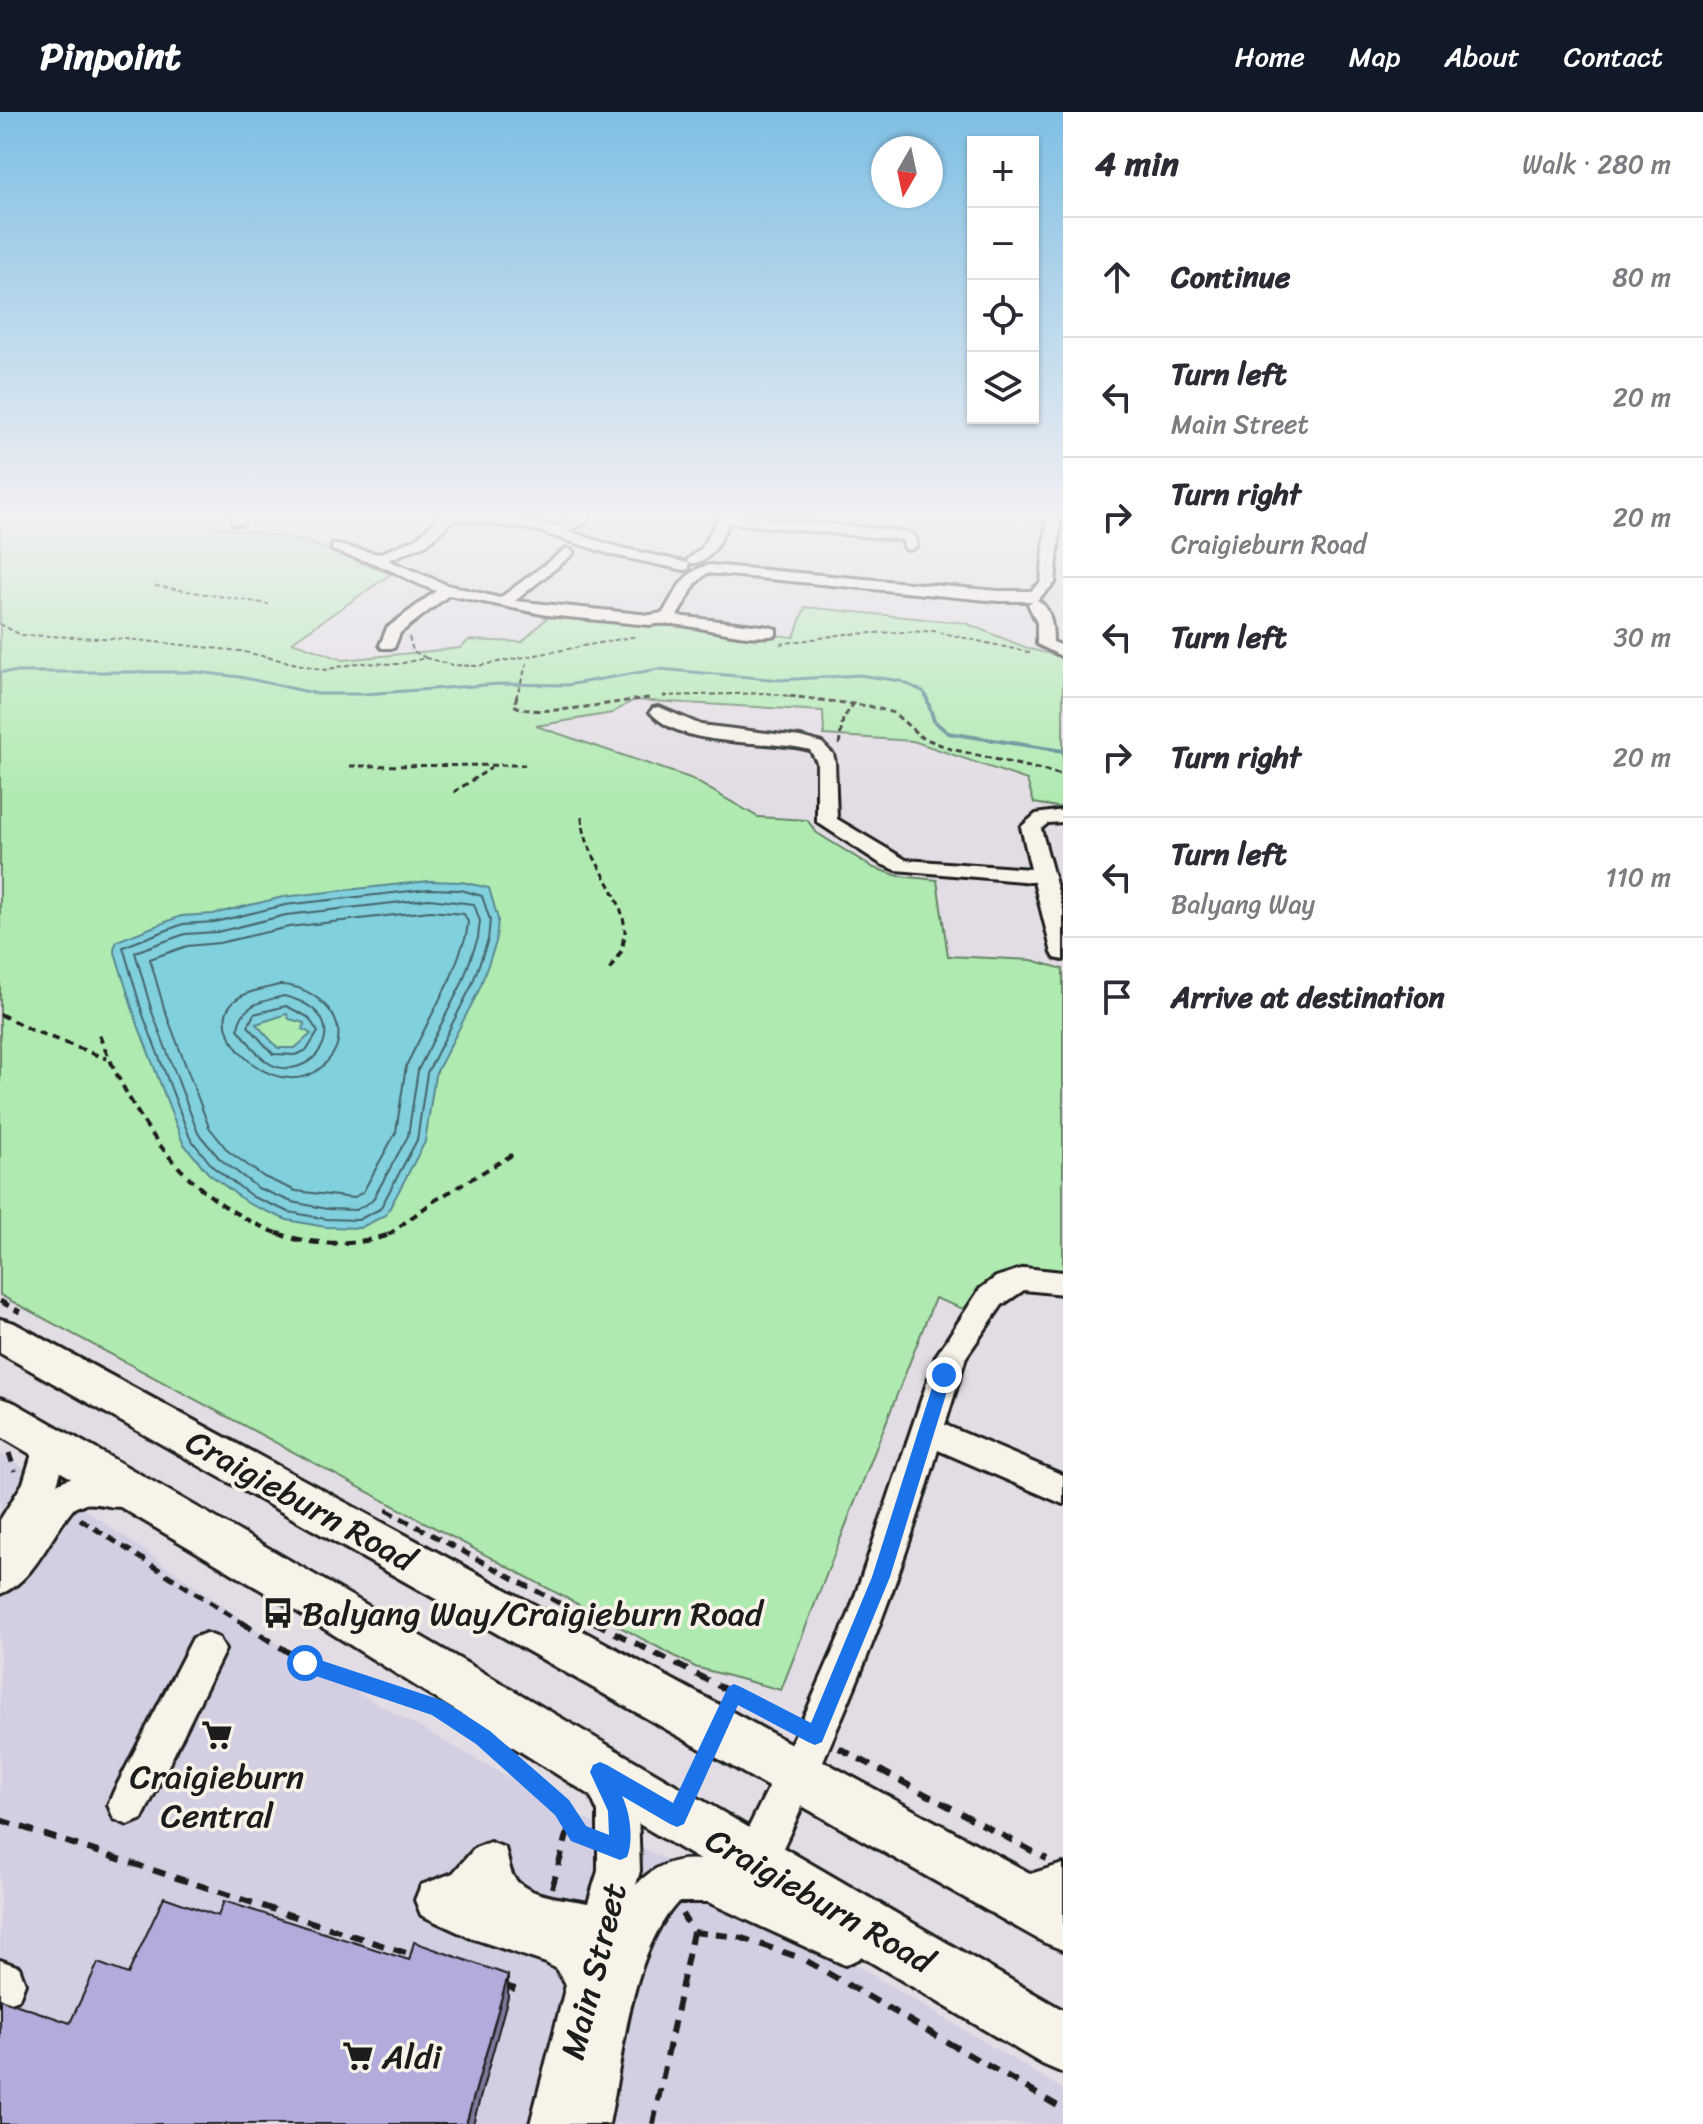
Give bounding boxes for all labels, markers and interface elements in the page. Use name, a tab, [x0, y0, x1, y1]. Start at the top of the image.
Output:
text: Pinpoint	[40, 23, 181, 90]
text: Home	[1235, 32, 1305, 81]
text: Map	[1349, 32, 1400, 81]
text: About	[1444, 32, 1520, 81]
text: Contact	[1564, 32, 1663, 81]
text: 4 min	[1095, 134, 1179, 194]
north arrow	[871, 136, 943, 208]
map controls	[967, 136, 1039, 424]
button: +	[967, 136, 1039, 208]
text: Walk · 280 m	[1522, 141, 1671, 187]
button: −	[967, 208, 1039, 280]
text: Continue	[1171, 250, 1290, 304]
text: 80 m	[1612, 254, 1671, 300]
icon: ahead	[1095, 255, 1139, 299]
button: locate	[967, 280, 1039, 352]
text: Turn left	[1171, 347, 1287, 401]
button: layers	[967, 352, 1039, 424]
text: 20 m	[1613, 374, 1671, 420]
icon: left	[1095, 375, 1139, 419]
text: Main Street	[1171, 401, 1309, 447]
text: Turn right	[1171, 467, 1301, 521]
text: 20 m	[1613, 494, 1671, 540]
icon: right	[1095, 495, 1139, 539]
text: Craigieburn Road	[1171, 521, 1366, 567]
text: Turn left	[1171, 610, 1287, 664]
text: 30 m	[1614, 614, 1671, 660]
icon: left	[1095, 615, 1139, 659]
text: Turn right	[1171, 730, 1301, 784]
text: 20 m	[1613, 734, 1671, 780]
icon: right	[1095, 735, 1139, 779]
text: Turn left	[1171, 827, 1287, 881]
text: 110 m	[1606, 854, 1671, 900]
icon: left	[1095, 855, 1139, 899]
text: Balyang Way	[1171, 881, 1315, 927]
text: Arrive at destination	[1171, 970, 1445, 1024]
icon: arrive	[1095, 975, 1139, 1019]
route end	[926, 1357, 962, 1393]
street label: Craigieburn Road	[174, 1413, 429, 1590]
place label: Balyang Way/Craigieburn Road	[302, 1584, 765, 1644]
bus stop icon: Balyang Way/Craigieburn Road	[261, 1596, 295, 1630]
route start	[287, 1645, 323, 1681]
supermarket icon: Craigieburn Central	[200, 1718, 234, 1752]
place label: Craigieburn Central	[130, 1747, 304, 1846]
street label: Craigieburn Road	[694, 1811, 947, 1992]
street label: Main Street	[543, 1876, 645, 2066]
place label: Aldi	[381, 2027, 443, 2087]
supermarket icon: Aldi	[341, 2039, 375, 2073]

